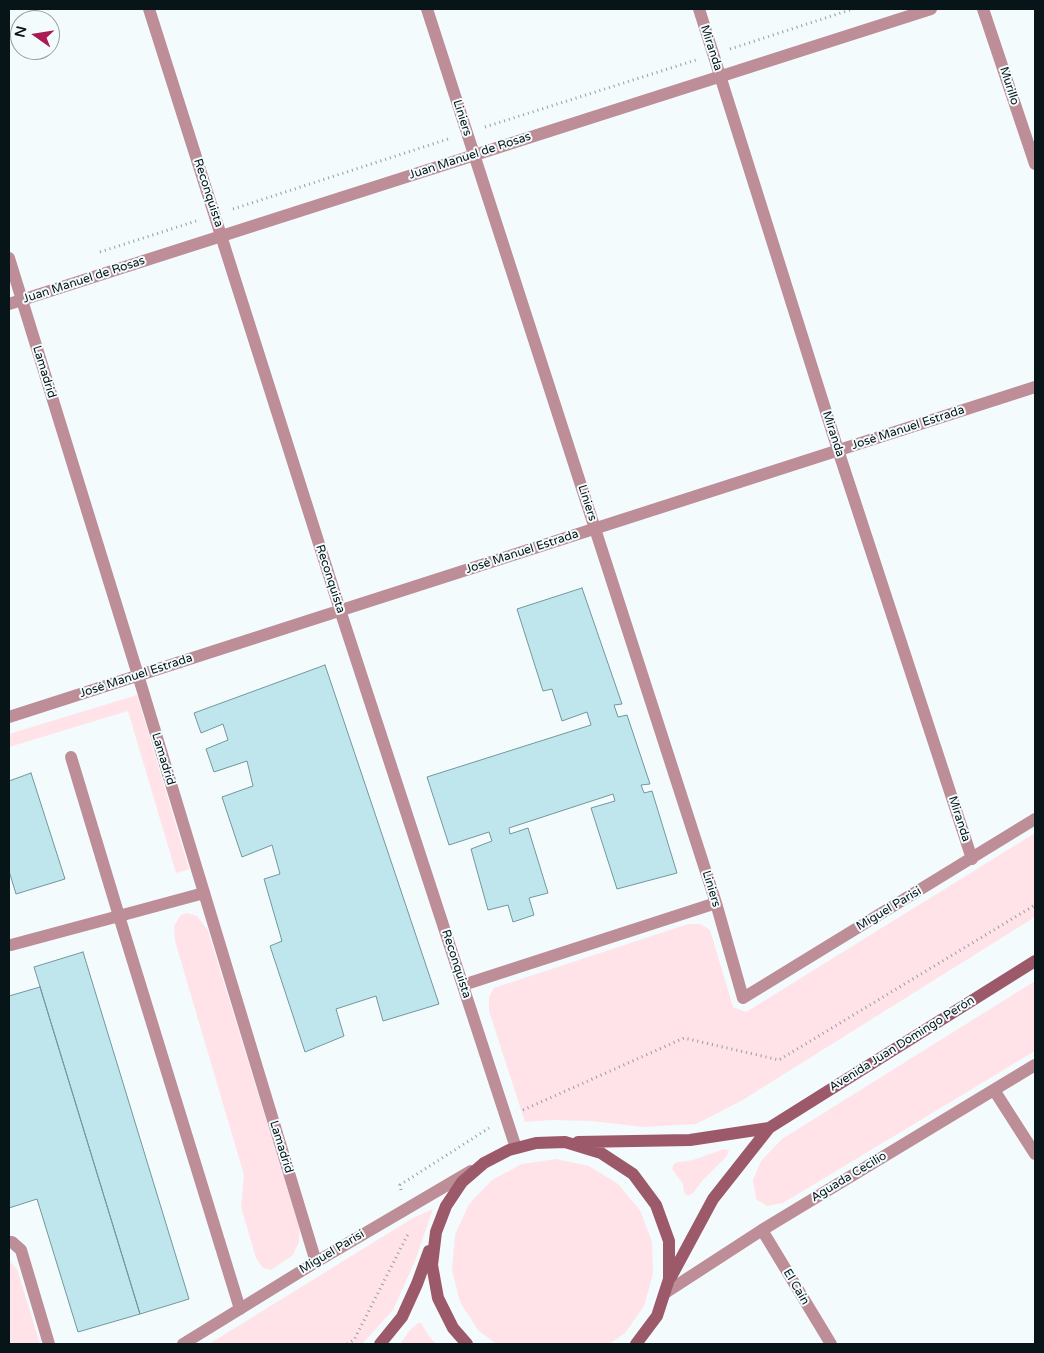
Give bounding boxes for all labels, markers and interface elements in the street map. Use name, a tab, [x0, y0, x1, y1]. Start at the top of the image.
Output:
north arrow	[10, 10, 60, 60]
street label: Miranda	[697, 23, 725, 73]
text: N	[11, 24, 30, 39]
street label: Murillo	[996, 65, 1022, 107]
street label: Liniers	[449, 98, 475, 138]
street label: Juan Manuel de Rosas	[407, 129, 533, 183]
street label: Reconquista	[190, 157, 226, 229]
street label: Juan Manuel de Rosas	[21, 253, 147, 307]
street label: Lamadrid	[29, 344, 59, 400]
street label: José Manuel Estrada	[850, 403, 966, 453]
street label: Miranda	[819, 409, 847, 459]
street label: Liniers	[574, 483, 600, 523]
street label: José Manuel Estrada	[464, 527, 580, 577]
street label: Reconquista	[312, 543, 348, 615]
street label: José Manuel Estrada	[78, 651, 194, 701]
street label: Lamadrid	[148, 731, 178, 787]
street label: Miranda	[945, 794, 973, 844]
street label: Liniers	[699, 869, 723, 909]
street label: Miguel Parisi	[854, 884, 924, 934]
street label: Reconquista	[438, 928, 474, 1000]
street label: Avenida Juan Domingo Perón	[827, 993, 977, 1095]
street label: Lamadrid	[266, 1119, 296, 1175]
street label: Aguada Cecilio	[809, 1149, 889, 1205]
street label: Miguel Parisi	[297, 1227, 367, 1277]
street label: El Caín	[780, 1267, 812, 1307]

